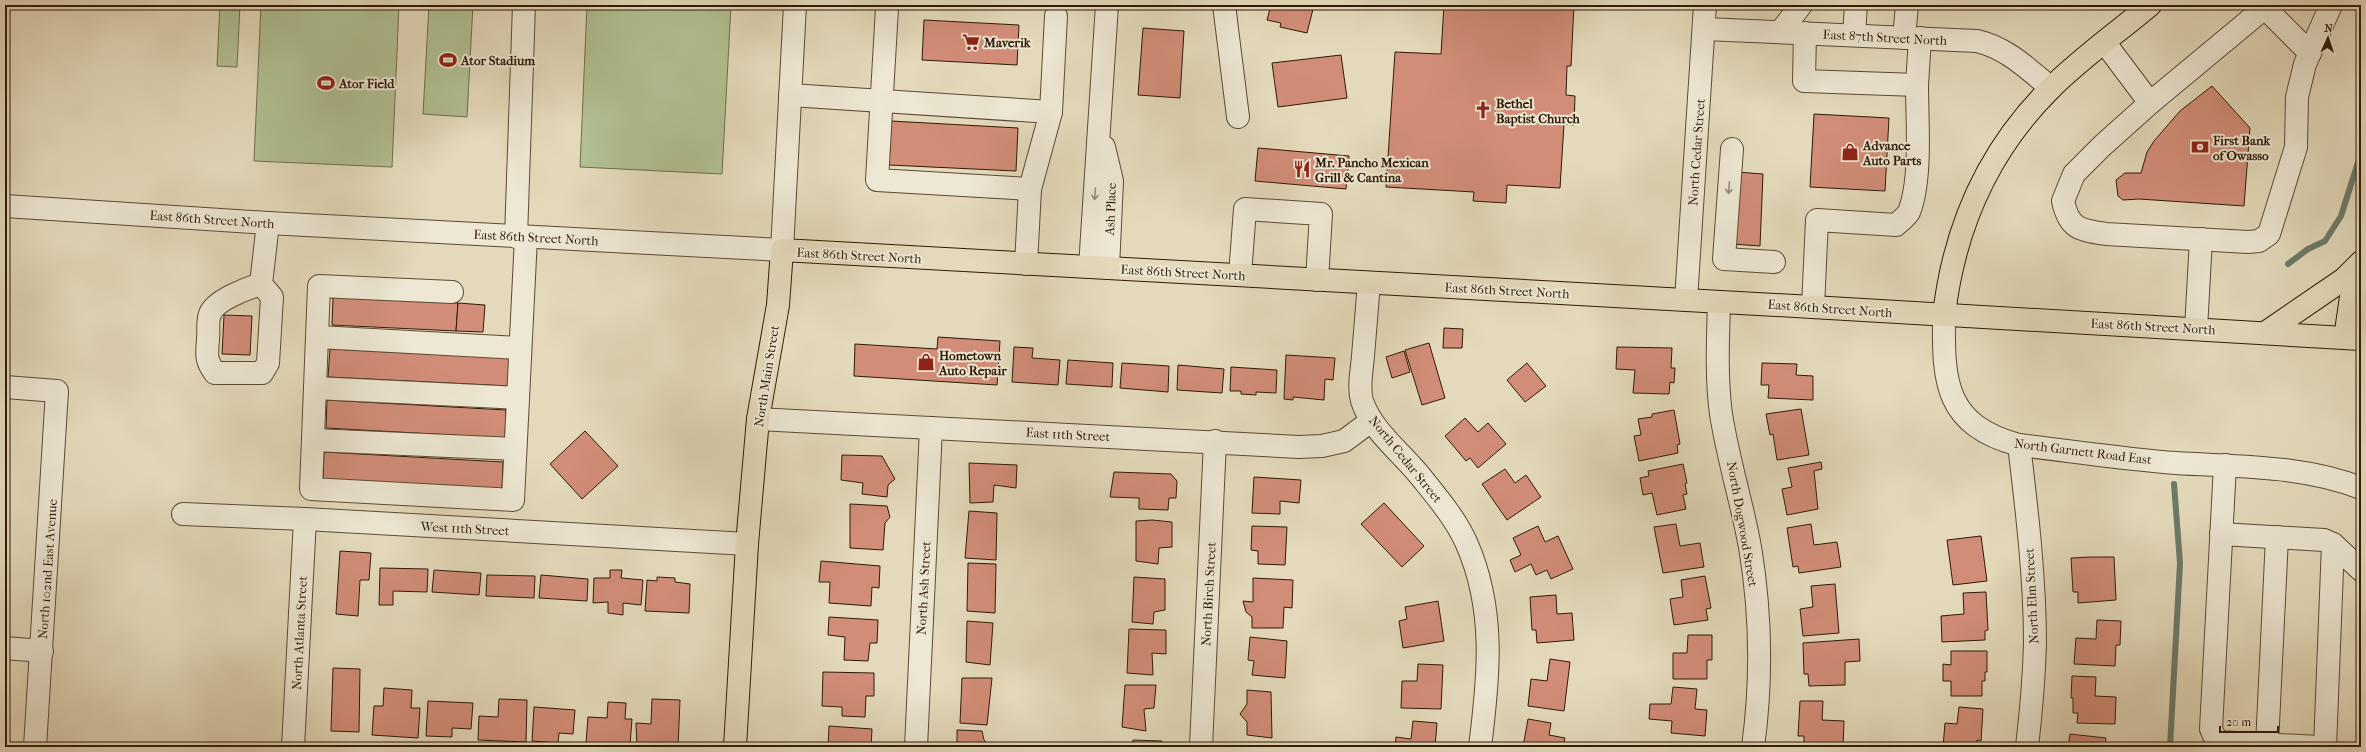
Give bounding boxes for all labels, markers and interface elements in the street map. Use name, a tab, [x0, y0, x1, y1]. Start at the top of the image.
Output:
north arrow	[2308, 18, 2348, 58]
text: N	[2324, 22, 2334, 35]
street label: East 87th Street North	[1822, 27, 1948, 48]
supermarket icon: Maverik	[961, 32, 981, 52]
place label: Maverik	[983, 35, 1032, 50]
sports icon: Ator Stadium	[438, 50, 458, 70]
place label: Ator Stadium	[460, 53, 535, 68]
sports icon: Ator Field	[316, 73, 336, 93]
place label: Ator Field	[338, 76, 395, 91]
place label: Bethel Baptist Church	[1496, 96, 1581, 127]
street label: North Cedar Street	[1685, 98, 1708, 206]
church icon: Bethel Baptist Church	[1473, 100, 1493, 120]
place label: First Bank of Owasso	[2212, 133, 2272, 163]
bank icon: First Bank of Owasso	[2190, 137, 2210, 157]
place label: Advance Auto Parts	[1862, 138, 1922, 168]
shop icon: Advance Auto Parts	[1840, 142, 1860, 162]
place label: Mr. Pancho Mexican Grill & Cantina	[1314, 155, 1429, 185]
restaurant icon: Mr. Pancho Mexican Grill & Cantina	[1292, 159, 1312, 179]
one-way arrow	[1725, 181, 1732, 194]
street label: Ash Place	[1102, 182, 1119, 237]
one-way arrow	[1091, 187, 1098, 200]
street label: East 86th Street North	[149, 208, 276, 231]
street label: East 86th Street North	[473, 227, 600, 248]
street label: East 86th Street North	[796, 245, 923, 266]
street label: East 86th Street North	[1120, 262, 1247, 283]
street label: East 86th Street North	[1444, 280, 1571, 301]
street label: East 86th Street North	[1767, 297, 1894, 320]
street label: East 86th Street North	[2090, 316, 2217, 337]
street label: North Main Street	[751, 324, 782, 428]
place label: Hometown Auto Repair	[938, 348, 1007, 379]
shop icon: Hometown Auto Repair	[916, 352, 936, 372]
street label: North Cedar Street	[1366, 413, 1445, 506]
street label: East 11th Street	[1025, 425, 1111, 444]
street label: North Garnett Road East	[2013, 436, 2153, 467]
street label: North Dogwood Street	[1724, 460, 1761, 588]
street label: North 102nd East Avenue	[35, 498, 60, 640]
street label: West 11th Street	[419, 519, 510, 538]
street label: North Ash Street	[914, 540, 933, 635]
street label: North Birch Street	[1198, 541, 1219, 647]
street label: North Elm Street	[2021, 547, 2041, 644]
street label: North Atlanta Street	[289, 575, 310, 690]
scale bar	[2220, 708, 2278, 734]
text: 20 m	[2226, 715, 2251, 729]

